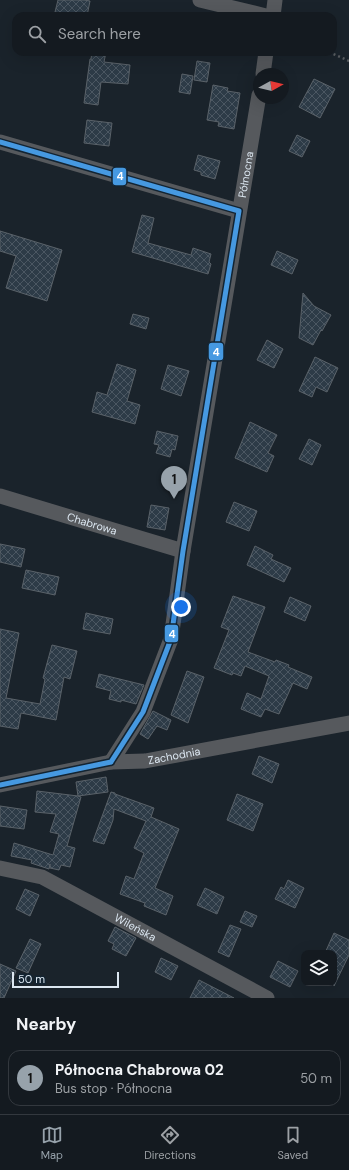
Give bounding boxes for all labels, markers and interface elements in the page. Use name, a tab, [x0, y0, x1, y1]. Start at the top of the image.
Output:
search box	[12, 12, 337, 56]
icon: search	[26, 23, 48, 45]
text: Search here	[58, 24, 141, 44]
north arrow	[253, 68, 289, 104]
street label: Północna	[235, 150, 256, 199]
line badge: 4	[112, 167, 127, 186]
text: 4	[116, 169, 124, 183]
line badge: 4	[208, 342, 224, 361]
text: 4	[212, 345, 220, 359]
pin: 1	[161, 466, 187, 499]
street label: Chabrowa	[65, 510, 119, 538]
your location	[171, 597, 191, 617]
line badge: 4	[164, 624, 179, 643]
text: 4	[168, 627, 176, 641]
street label: Zachodnia	[147, 744, 201, 767]
street label: Wileńska	[112, 910, 159, 944]
map controls	[301, 950, 337, 986]
button: layers	[301, 950, 337, 986]
scale bar	[12, 970, 119, 989]
text: 50 m	[18, 972, 45, 986]
text: Nearby	[16, 1013, 76, 1035]
text: Północna Chabrowa 02	[55, 1060, 224, 1080]
text: 1	[28, 1070, 32, 1087]
text: 50 m	[300, 1070, 332, 1087]
text: Bus stop · Północna	[55, 1080, 172, 1097]
tab: Map	[41, 1124, 63, 1162]
tab: Directions	[144, 1124, 196, 1162]
tab: Saved	[277, 1124, 308, 1162]

